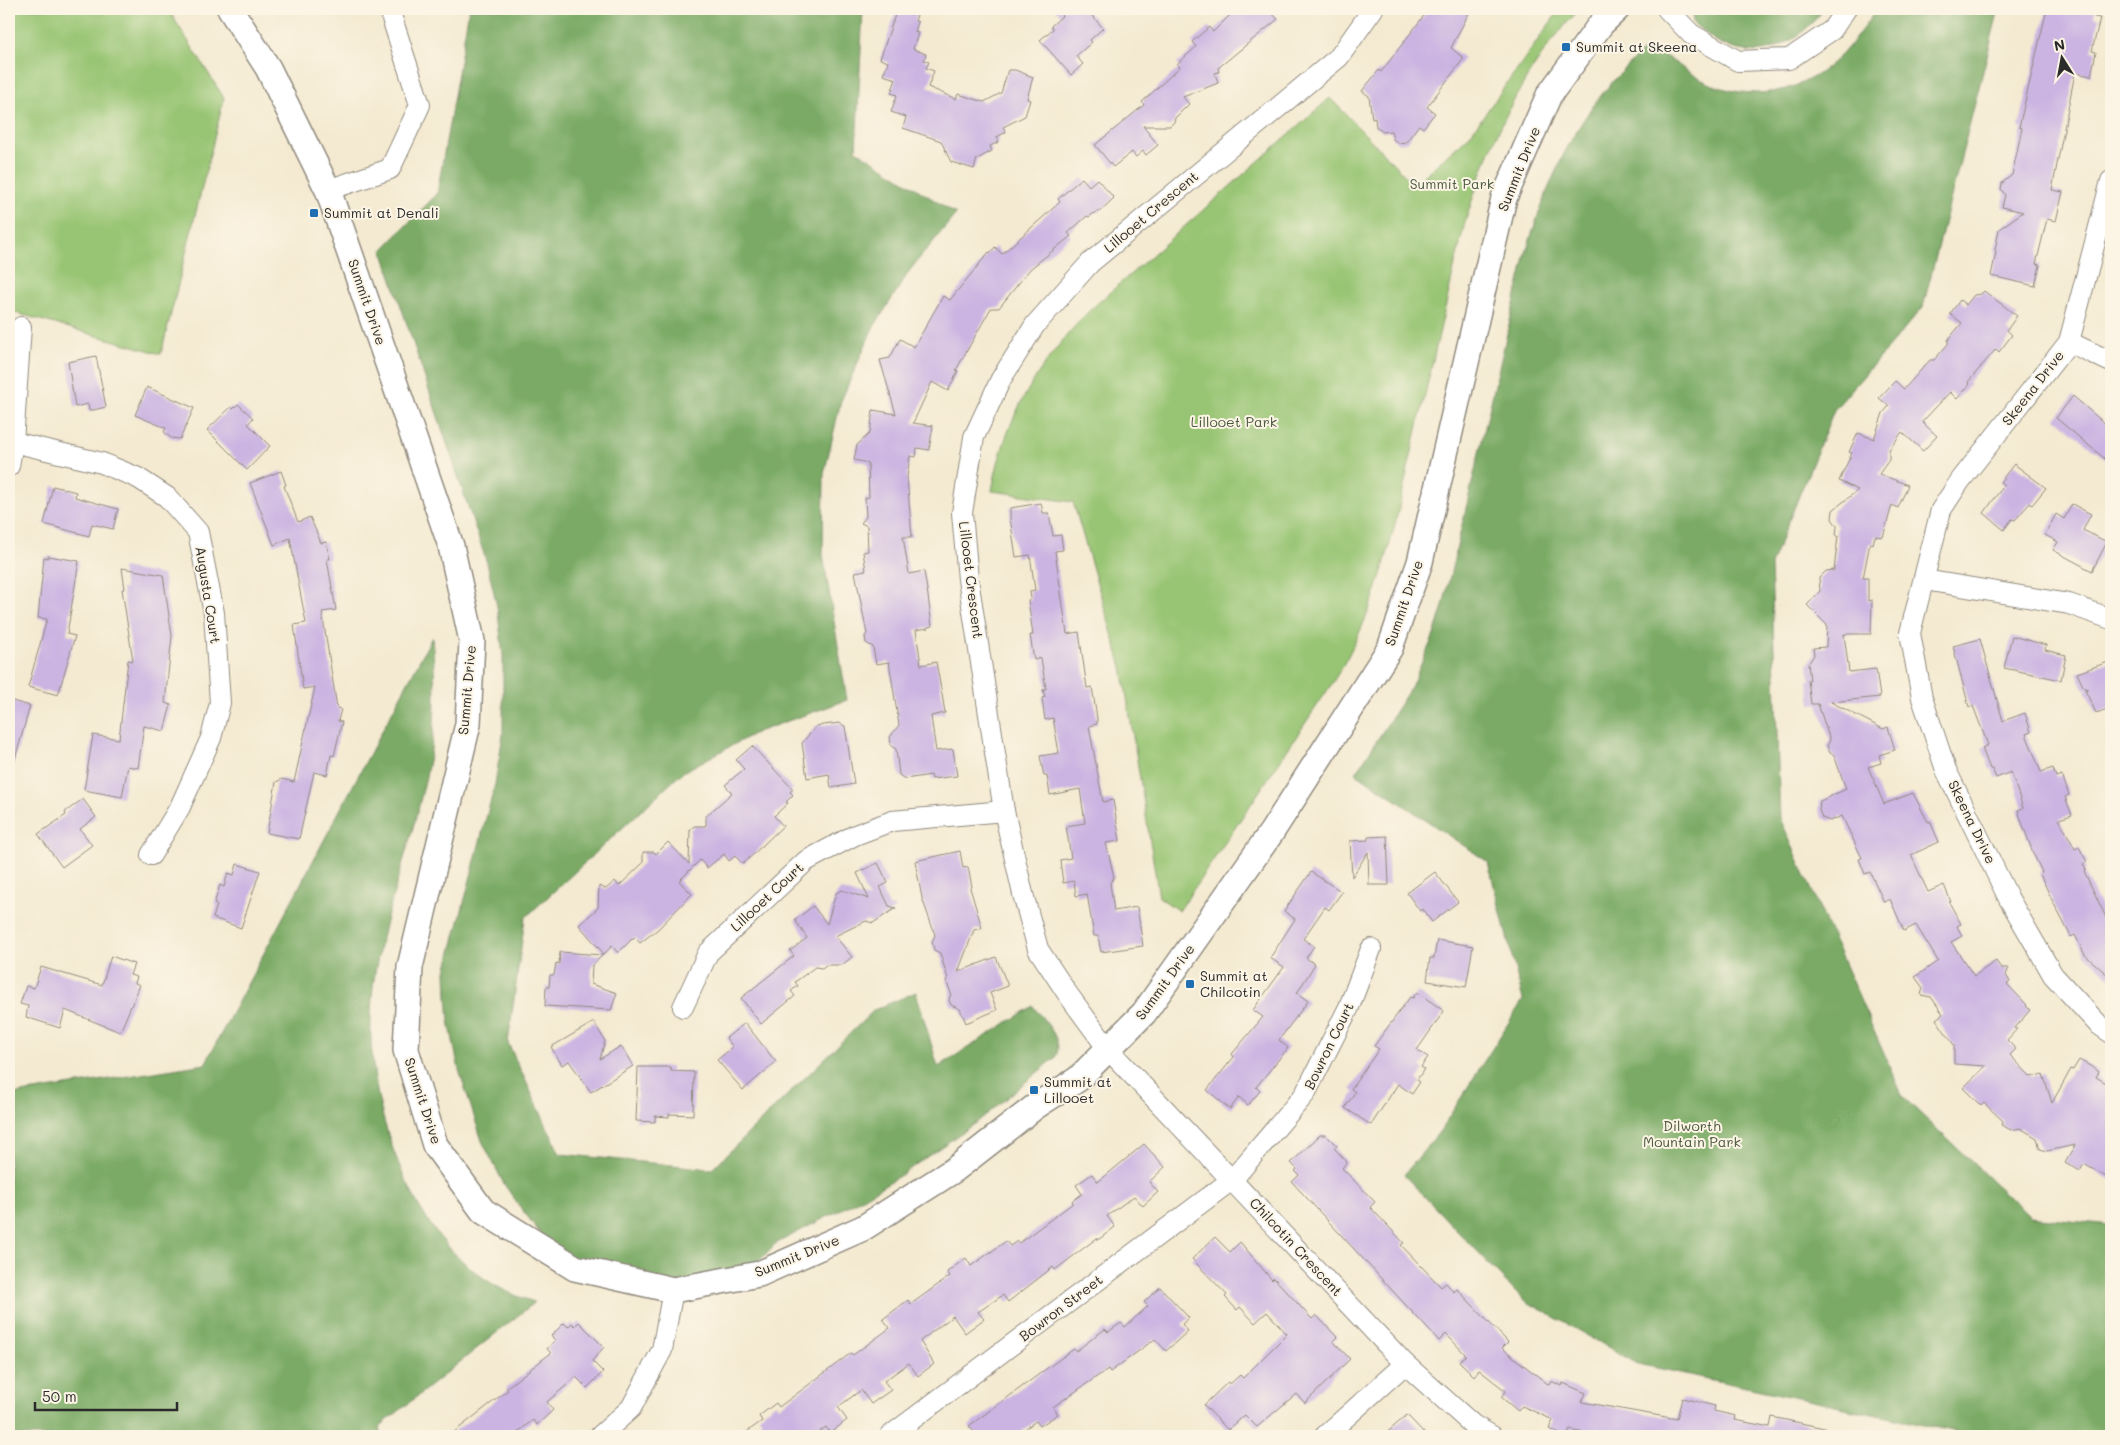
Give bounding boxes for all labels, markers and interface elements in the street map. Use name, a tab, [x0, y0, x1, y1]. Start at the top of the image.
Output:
north arrow	[2038, 32, 2088, 82]
text: N	[2052, 34, 2066, 55]
place label: Summit at Skeena	[1576, 37, 1697, 56]
marker: Summit at Skeena	[1560, 41, 1572, 53]
street label: Summit Drive	[1493, 124, 1544, 214]
street label: Lillooet Crescent	[1099, 166, 1202, 257]
park label: Summit Park	[1410, 174, 1494, 193]
place label: Summit at Denali	[324, 203, 439, 222]
marker: Summit at Denali	[308, 207, 320, 219]
street label: Summit Drive	[344, 256, 391, 347]
street label: Skeena Drive	[1997, 346, 2068, 429]
park label: Lillooet Park	[1191, 412, 1277, 431]
street label: Lillooet Crescent	[955, 520, 988, 640]
street label: Augusta Court	[191, 545, 226, 645]
street label: Summit Drive	[1380, 557, 1427, 648]
street label: Summit Drive	[453, 644, 480, 736]
street label: Skeena Drive	[1944, 777, 2001, 867]
street label: Lillooet Court	[726, 858, 807, 936]
street label: Summit Drive	[1131, 940, 1199, 1024]
place label: Summit at Chilcotin	[1200, 966, 1268, 1001]
marker: Summit at Chilcotin	[1184, 978, 1196, 990]
street label: Bowron Court	[1299, 999, 1358, 1092]
street label: Summit Drive	[401, 1055, 446, 1146]
place label: Summit at Lillooet	[1044, 1072, 1112, 1107]
marker: Summit at Lillooet	[1028, 1084, 1040, 1096]
park label: Dilworth Mountain Park	[1643, 1116, 1741, 1151]
street label: Chilcotin Crescent	[1246, 1193, 1347, 1300]
street label: Summit Drive	[752, 1230, 842, 1281]
street label: Bowron Street	[1015, 1270, 1106, 1345]
scale bar	[35, 1380, 178, 1412]
text: 50 m	[42, 1386, 77, 1406]

